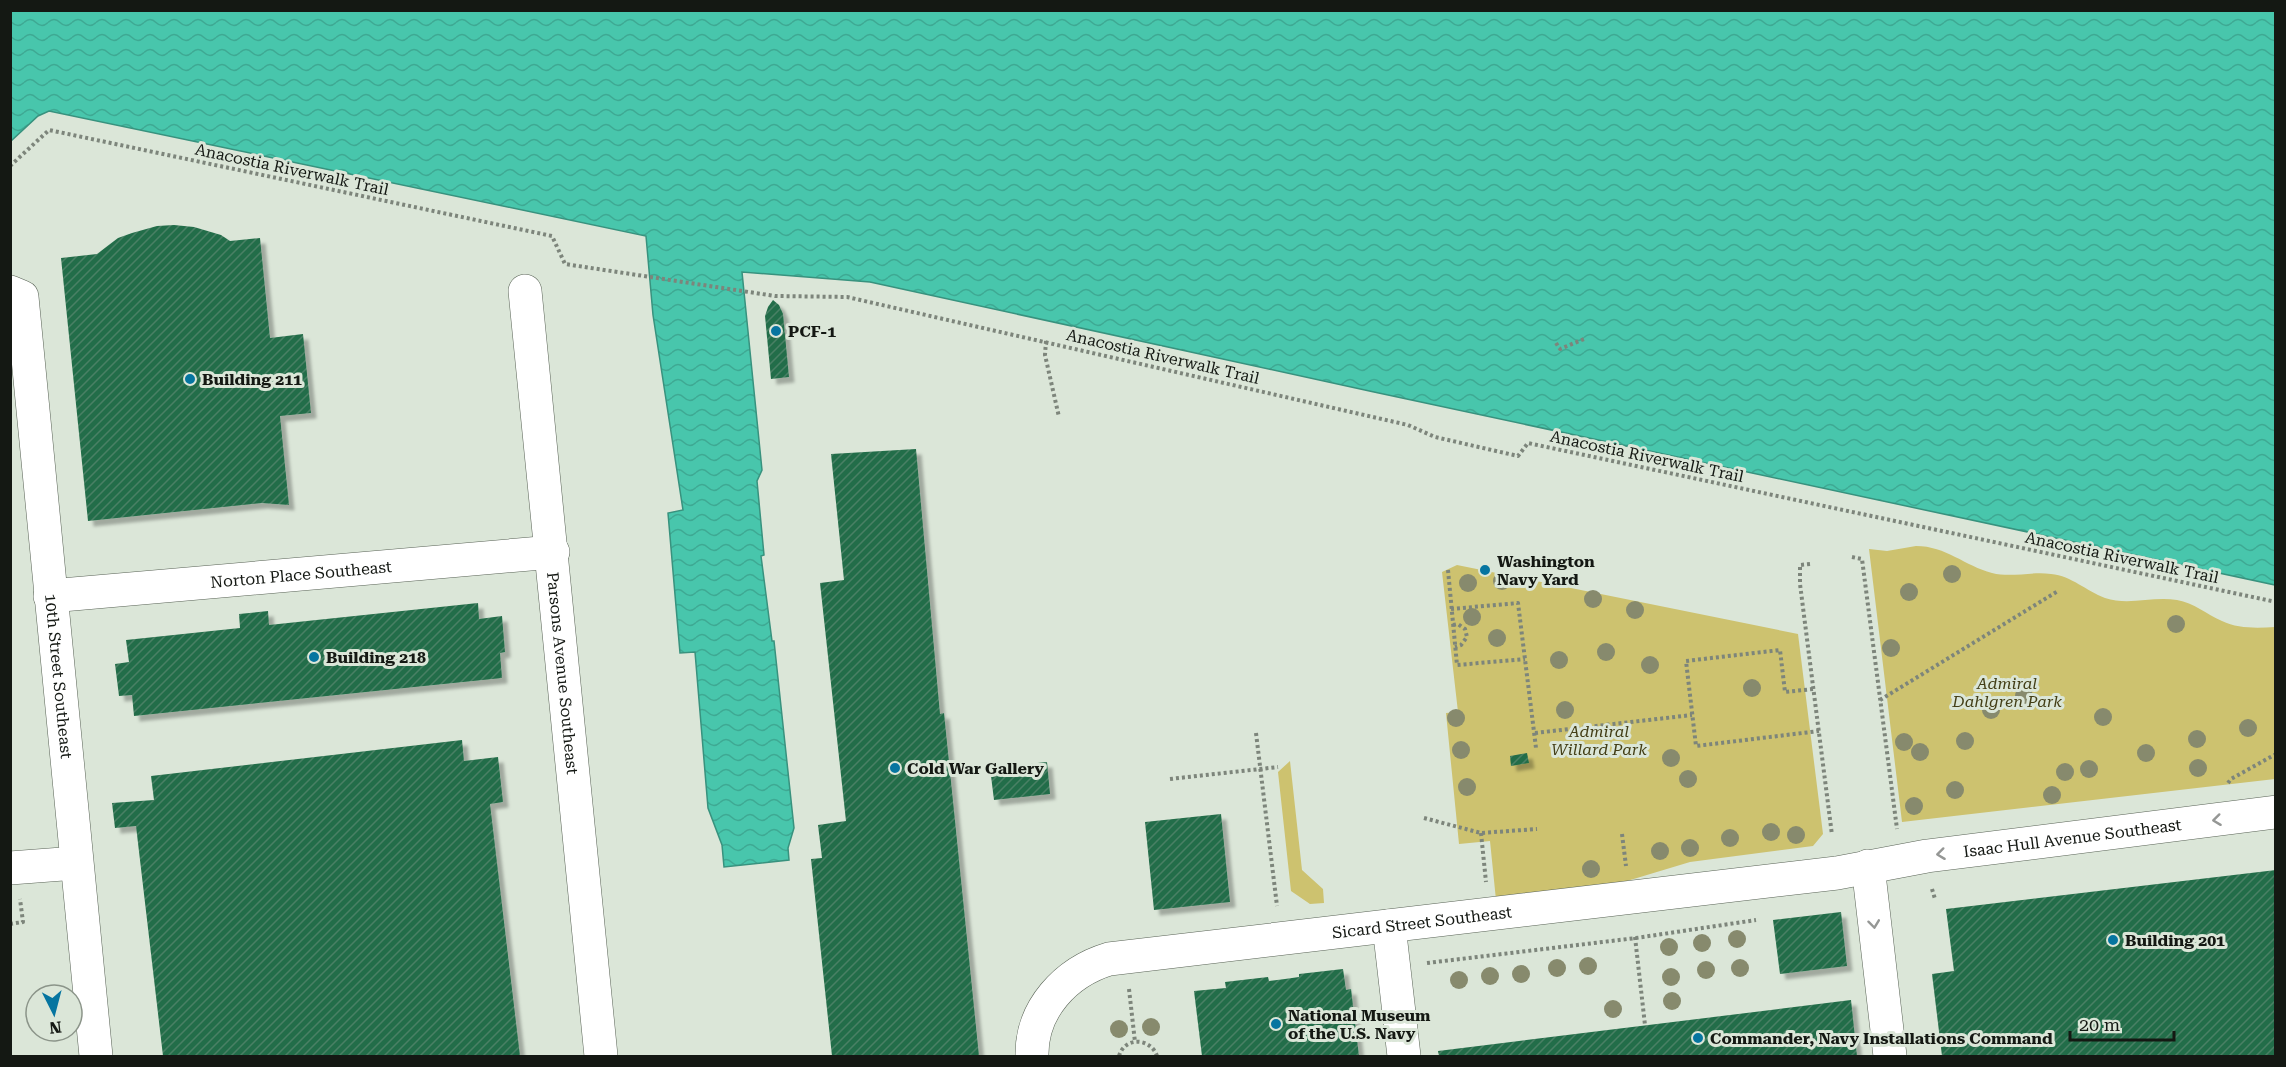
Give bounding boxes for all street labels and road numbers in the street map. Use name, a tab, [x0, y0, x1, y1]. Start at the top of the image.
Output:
street label: Anacostia Riverwalk Trail	[193, 140, 391, 199]
street label: Anacostia Riverwalk Trail	[1065, 325, 1261, 388]
street label: Anacostia Riverwalk Trail	[1548, 427, 1746, 486]
street label: Anacostia Riverwalk Trail	[2023, 528, 2221, 587]
street label: Norton Place Southeast	[210, 557, 393, 592]
street label: Parsons Avenue Southeast	[543, 571, 582, 775]
street label: 10th Street Southeast	[41, 593, 76, 760]
street label: Isaac Hull Avenue Southeast	[1962, 815, 2183, 861]
street label: Sicard Street Southeast	[1331, 902, 1513, 943]

